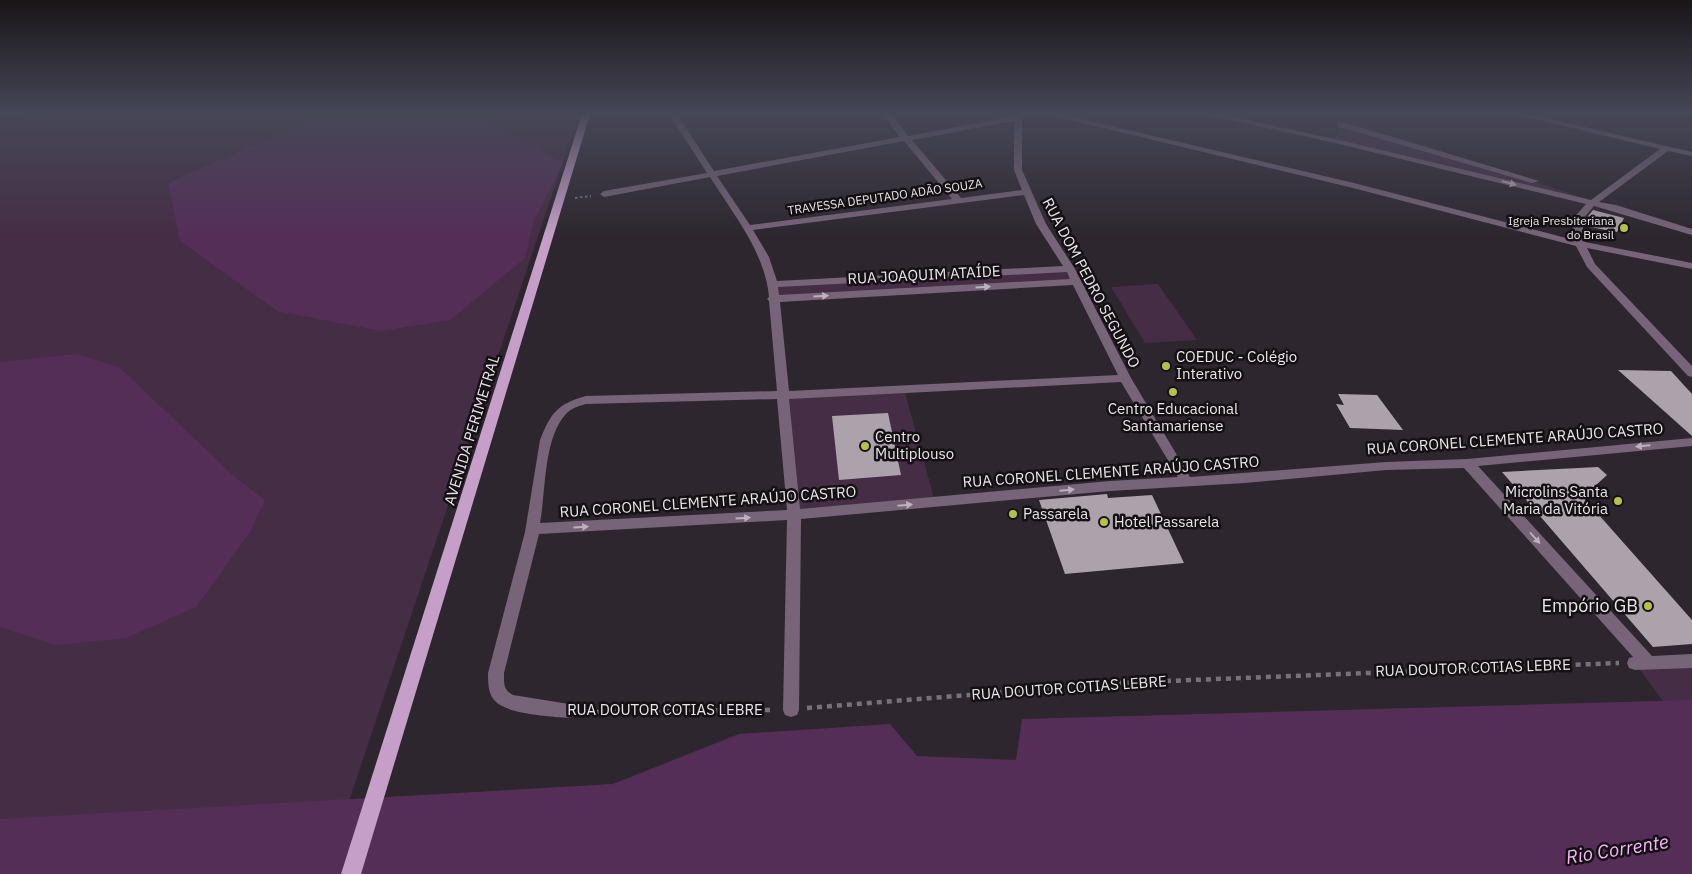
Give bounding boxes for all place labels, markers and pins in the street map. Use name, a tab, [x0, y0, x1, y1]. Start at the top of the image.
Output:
place label: Igreja Presbiteriana do Brasil	[1508, 213, 1615, 242]
marker: Igreja Presbiteriana do Brasil	[1618, 222, 1630, 234]
place label: COEDUC - Colégio Interativo	[1176, 347, 1297, 383]
marker: COEDUC - Colégio Interativo	[1160, 360, 1172, 372]
marker: Centro Educacional Santamariense	[1167, 386, 1179, 398]
place label: Centro Educacional Santamariense	[1108, 399, 1238, 435]
place label: Centro Multiplouso	[875, 427, 954, 463]
marker: Centro Multiplouso	[859, 440, 871, 452]
place label: Microlins Santa Maria da Vitória	[1503, 482, 1608, 518]
marker: Microlins Santa Maria da Vitória	[1612, 495, 1624, 507]
place label: Passarela	[1023, 504, 1088, 523]
marker: Passarela	[1007, 508, 1019, 520]
place label: Hotel Passarela	[1114, 512, 1219, 531]
marker: Hotel Passarela	[1098, 516, 1110, 528]
place label: Empório GB	[1542, 594, 1638, 617]
marker: Empório GB	[1642, 600, 1654, 612]

